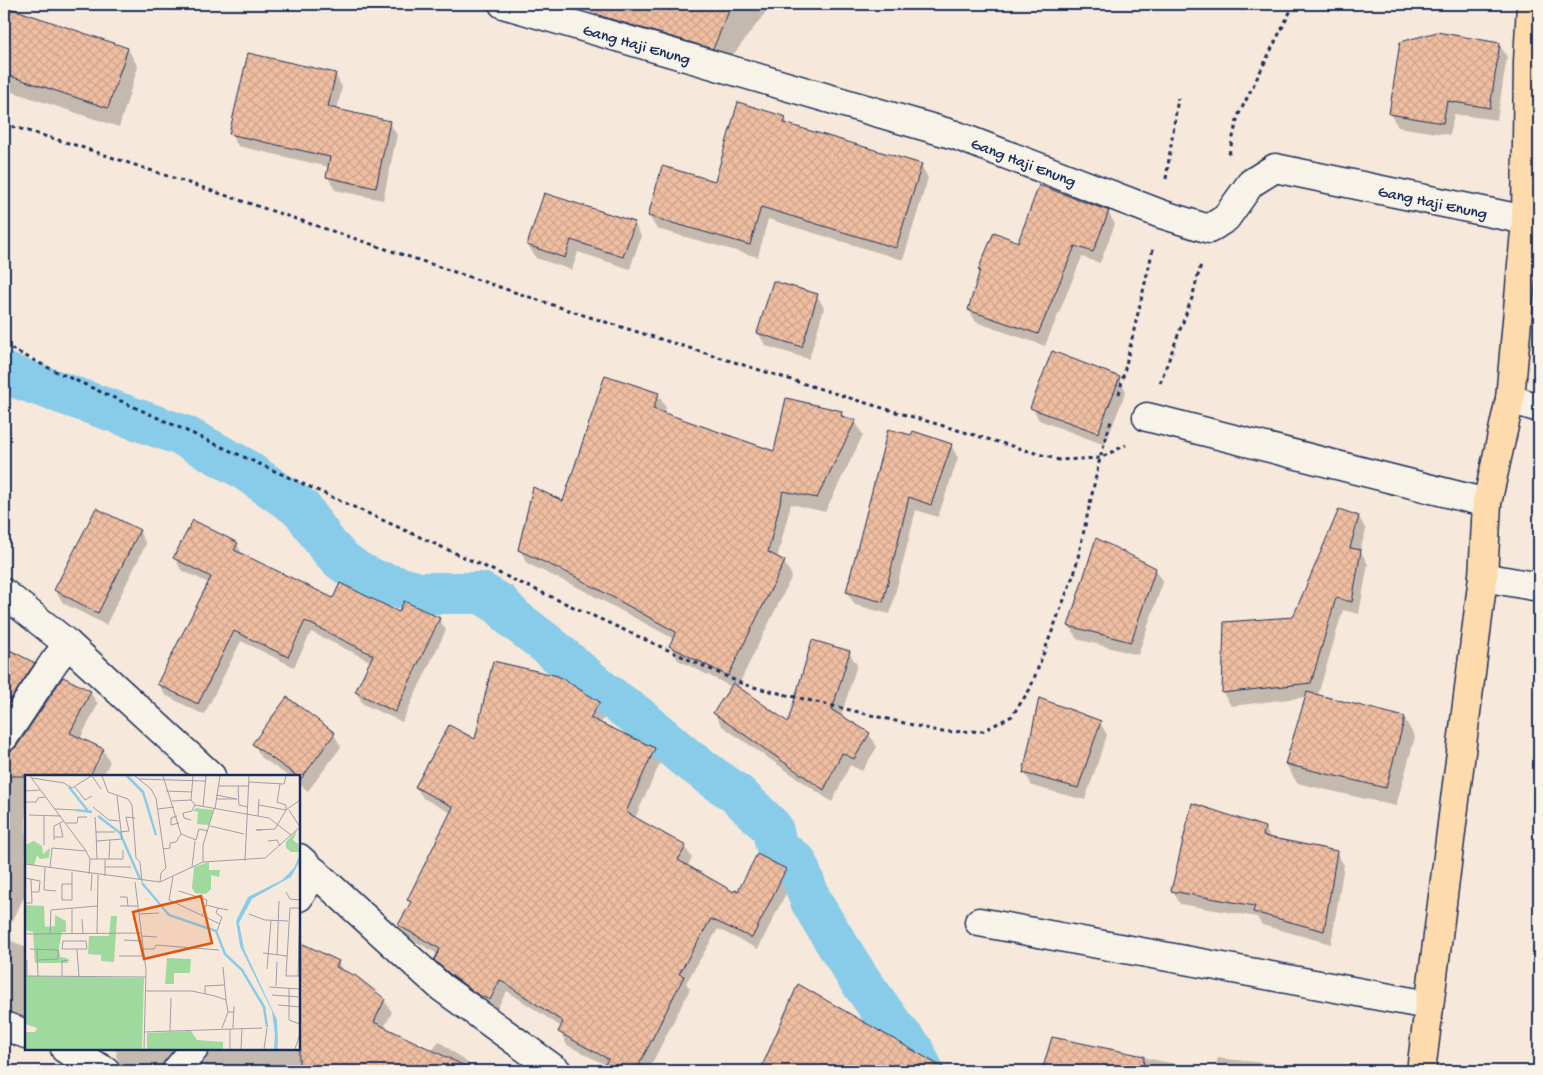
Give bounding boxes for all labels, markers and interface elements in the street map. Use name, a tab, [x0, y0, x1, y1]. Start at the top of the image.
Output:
street label: Gang Haji Enung	[580, 22, 692, 71]
street label: Gang Haji Enung	[967, 135, 1078, 193]
street label: Gang Haji Enung	[1376, 184, 1489, 225]
inset map	[25, 775, 300, 1050]

